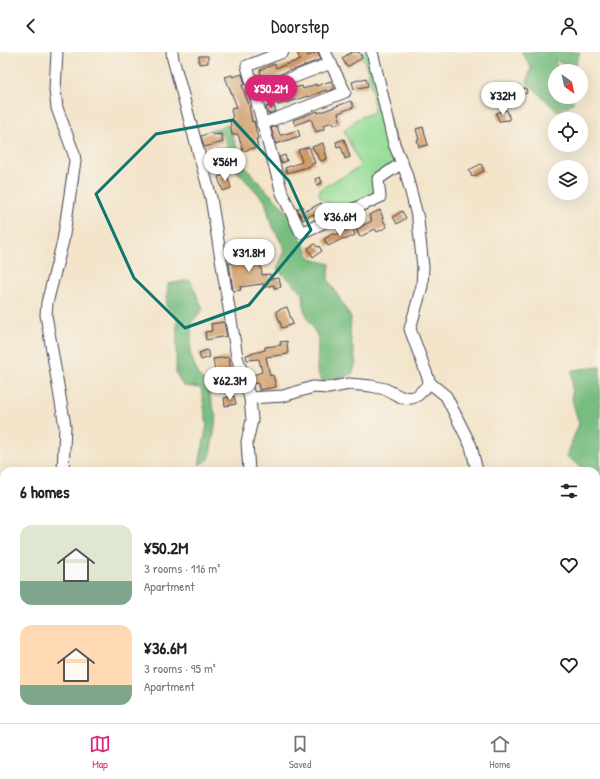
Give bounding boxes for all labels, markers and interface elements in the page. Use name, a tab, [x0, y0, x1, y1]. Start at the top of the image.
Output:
text: Doorstep	[271, 14, 329, 39]
icon: back	[20, 15, 42, 37]
icon: person	[558, 15, 580, 37]
north arrow	[548, 64, 588, 104]
map controls	[548, 64, 588, 200]
pin: ¥50.2M	[238, 75, 304, 109]
text: ¥50.2M	[254, 79, 288, 97]
pin: ¥32M	[479, 82, 527, 116]
text: ¥32M	[490, 86, 516, 104]
button: locate	[548, 112, 588, 152]
pin: ¥56M	[201, 148, 249, 182]
text: ¥56M	[213, 152, 237, 170]
button: layers	[548, 160, 588, 200]
pin: ¥36.6M	[307, 203, 373, 237]
text: ¥36.6M	[324, 207, 356, 225]
pin: ¥31.8M	[216, 239, 282, 273]
text: ¥31.8M	[233, 243, 265, 261]
pin: ¥62.3M	[197, 367, 263, 401]
text: ¥62.3M	[213, 371, 247, 389]
text: 6 homes	[20, 480, 70, 503]
icon: filters	[558, 480, 580, 502]
text: ¥50.2M	[144, 536, 188, 559]
icon: home	[52, 541, 100, 589]
icon: heart	[558, 554, 580, 576]
text: 3 rooms · 116 m²	[144, 559, 220, 577]
text: Apartment	[144, 577, 195, 595]
text: ¥36.6M	[144, 636, 187, 659]
icon: home	[52, 641, 100, 689]
icon: heart	[558, 654, 580, 676]
text: 3 rooms · 95 m²	[144, 659, 216, 677]
text: Apartment	[144, 677, 195, 695]
tab: Map	[89, 733, 111, 771]
tab: Saved	[289, 733, 311, 771]
tab: Home	[489, 733, 511, 771]

